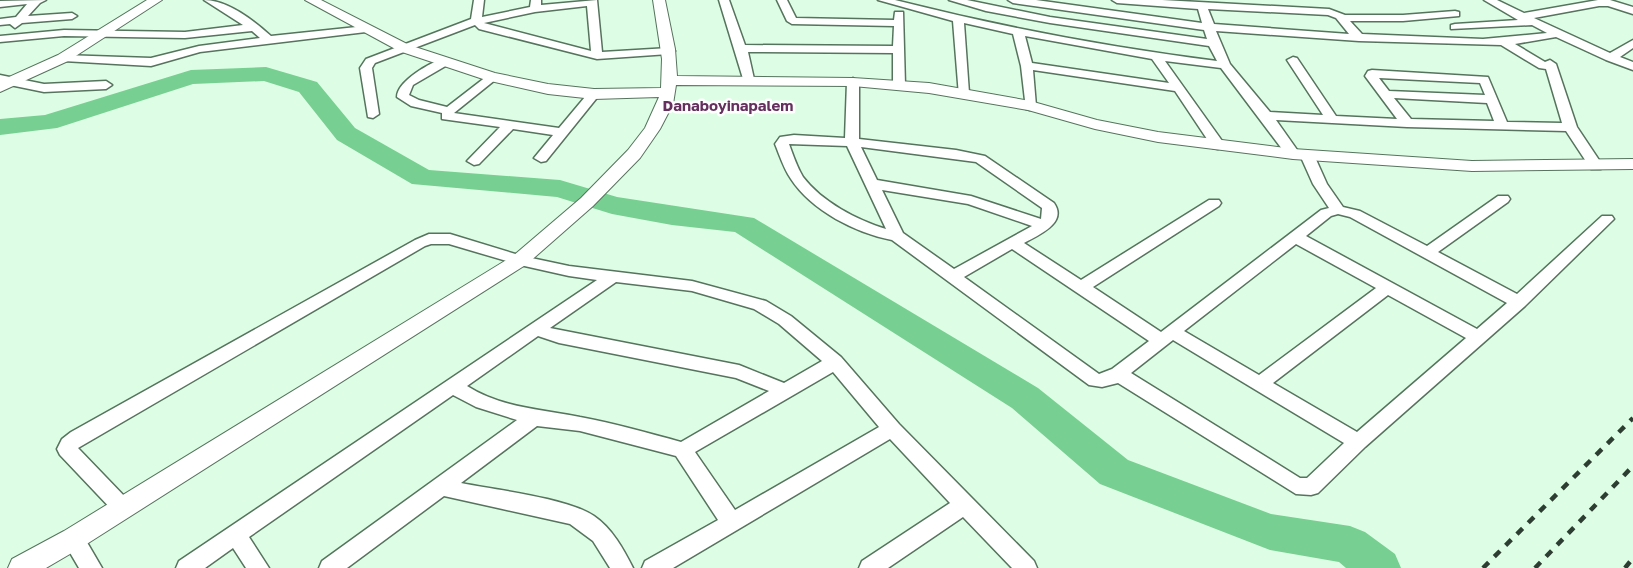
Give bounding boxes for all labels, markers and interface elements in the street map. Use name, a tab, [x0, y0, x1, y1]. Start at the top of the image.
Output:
district label: Danaboyinapalem	[663, 96, 793, 114]

